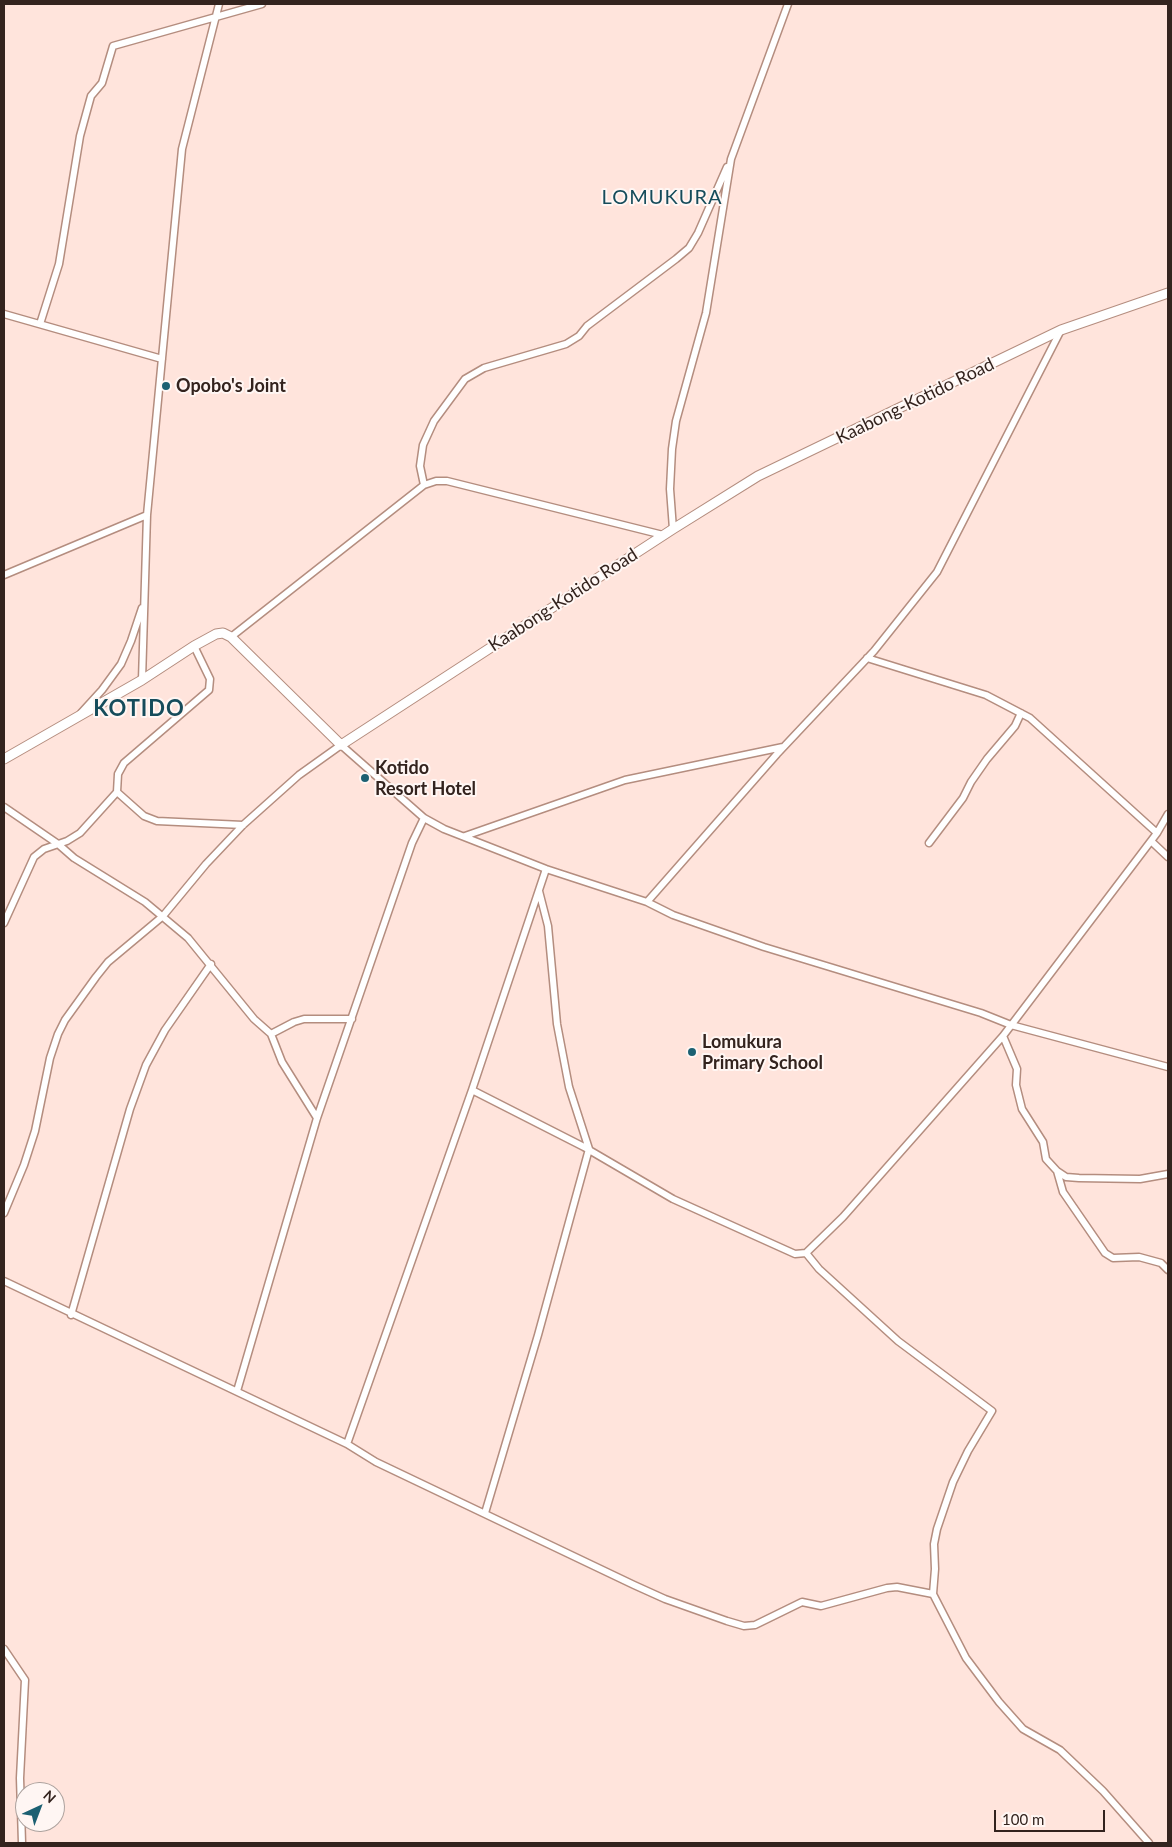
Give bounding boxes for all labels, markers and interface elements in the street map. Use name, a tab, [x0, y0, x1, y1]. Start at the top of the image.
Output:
district label: LOMUKURA	[601, 186, 723, 210]
street label: Kaabong-Kotido Road	[832, 353, 998, 449]
place label: Opobo's Joint	[176, 375, 286, 397]
marker: Opobo's Joint	[160, 380, 172, 392]
street label: Kaabong-Kotido Road	[484, 544, 642, 656]
district label: KOTIDO	[92, 696, 186, 722]
place label: Kotido Resort Hotel	[375, 757, 476, 800]
marker: Kotido Resort Hotel	[359, 772, 371, 784]
place label: Lomukura Primary School	[702, 1031, 823, 1074]
marker: Lomukura Primary School	[686, 1046, 698, 1058]
north arrow	[15, 1782, 65, 1832]
text: N	[40, 1786, 60, 1806]
scale bar	[997, 1800, 1108, 1832]
text: 100 m	[1002, 1810, 1044, 1828]

